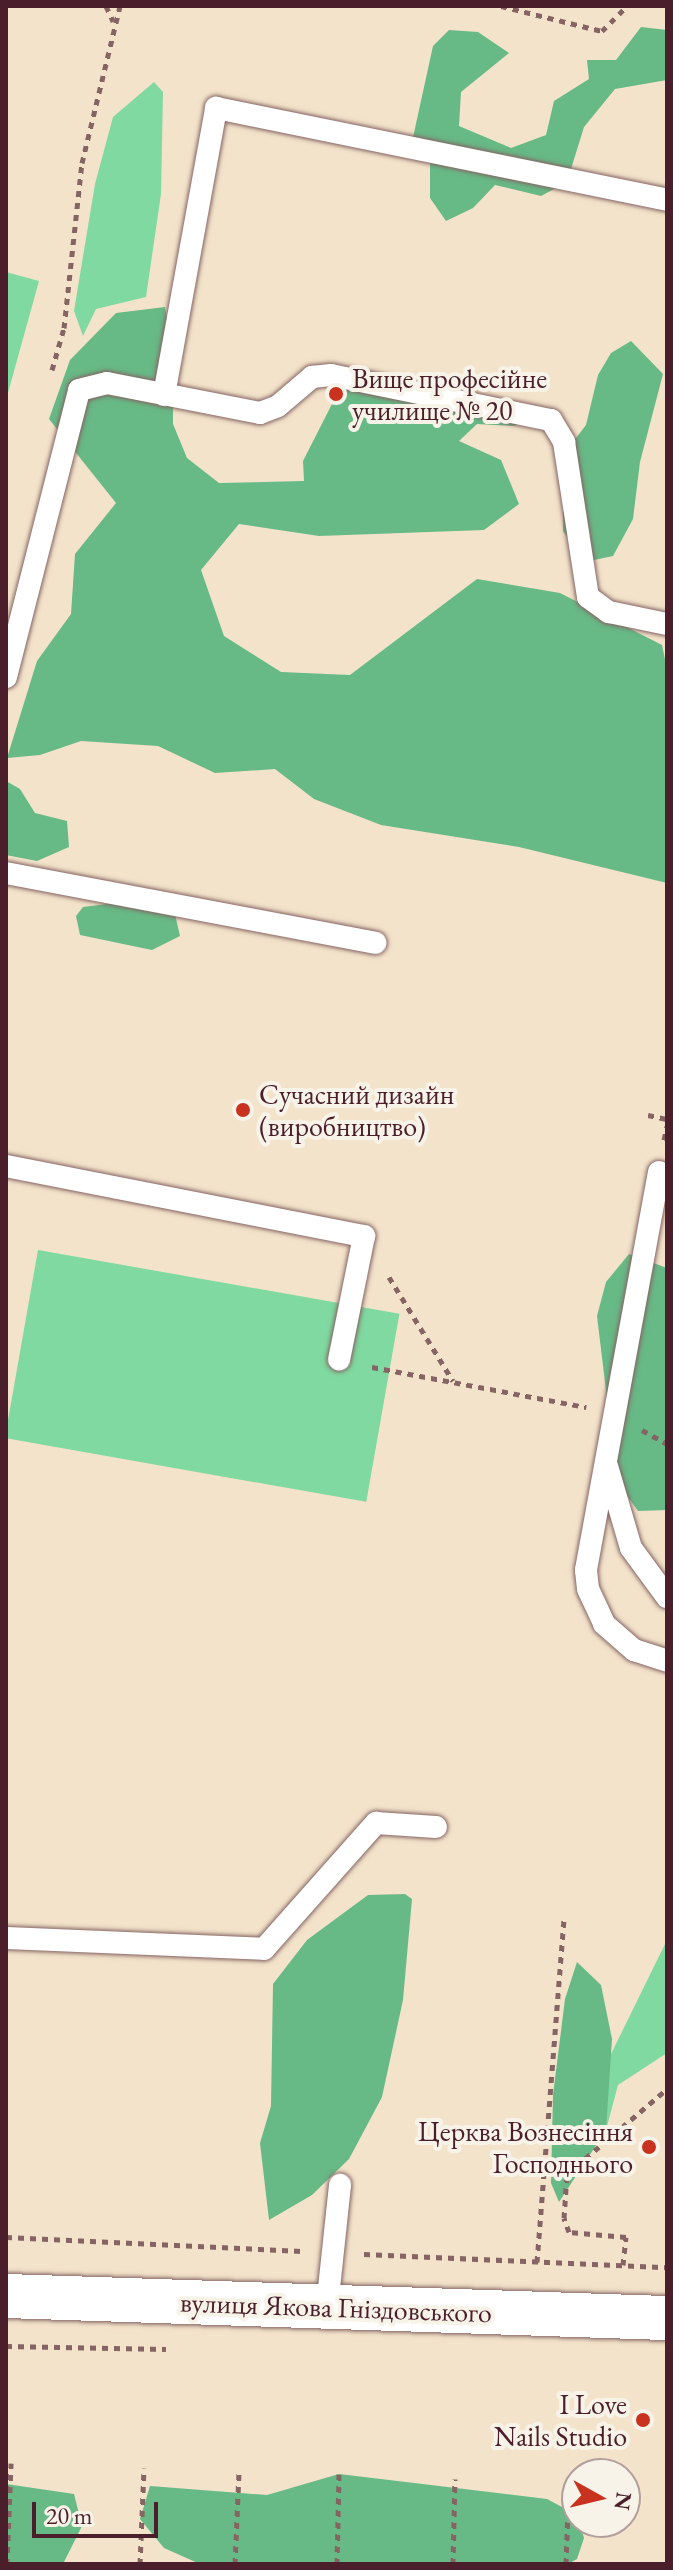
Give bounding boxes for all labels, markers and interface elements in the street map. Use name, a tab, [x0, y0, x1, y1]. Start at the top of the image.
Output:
place label: Вище професійне училище № 20	[352, 361, 547, 427]
marker: Вище професійне училище № 20	[327, 385, 345, 403]
place label: Сучасний дизайн (виробництво)	[259, 1077, 454, 1143]
marker: Сучасний дизайн (виробництво)	[234, 1101, 252, 1119]
place label: Церква Вознесіння Господнього	[418, 2114, 633, 2180]
marker: Церква Вознесіння Господнього	[640, 2138, 658, 2156]
street label: вулиця Якова Гніздовського	[179, 2285, 493, 2329]
place label: I Love Nails Studio	[494, 2387, 627, 2453]
marker: I Love Nails Studio	[634, 2411, 652, 2429]
north arrow	[561, 2458, 641, 2538]
scale bar	[36, 2486, 162, 2536]
text: N	[608, 2490, 639, 2512]
text: 20 m	[46, 2500, 93, 2531]

